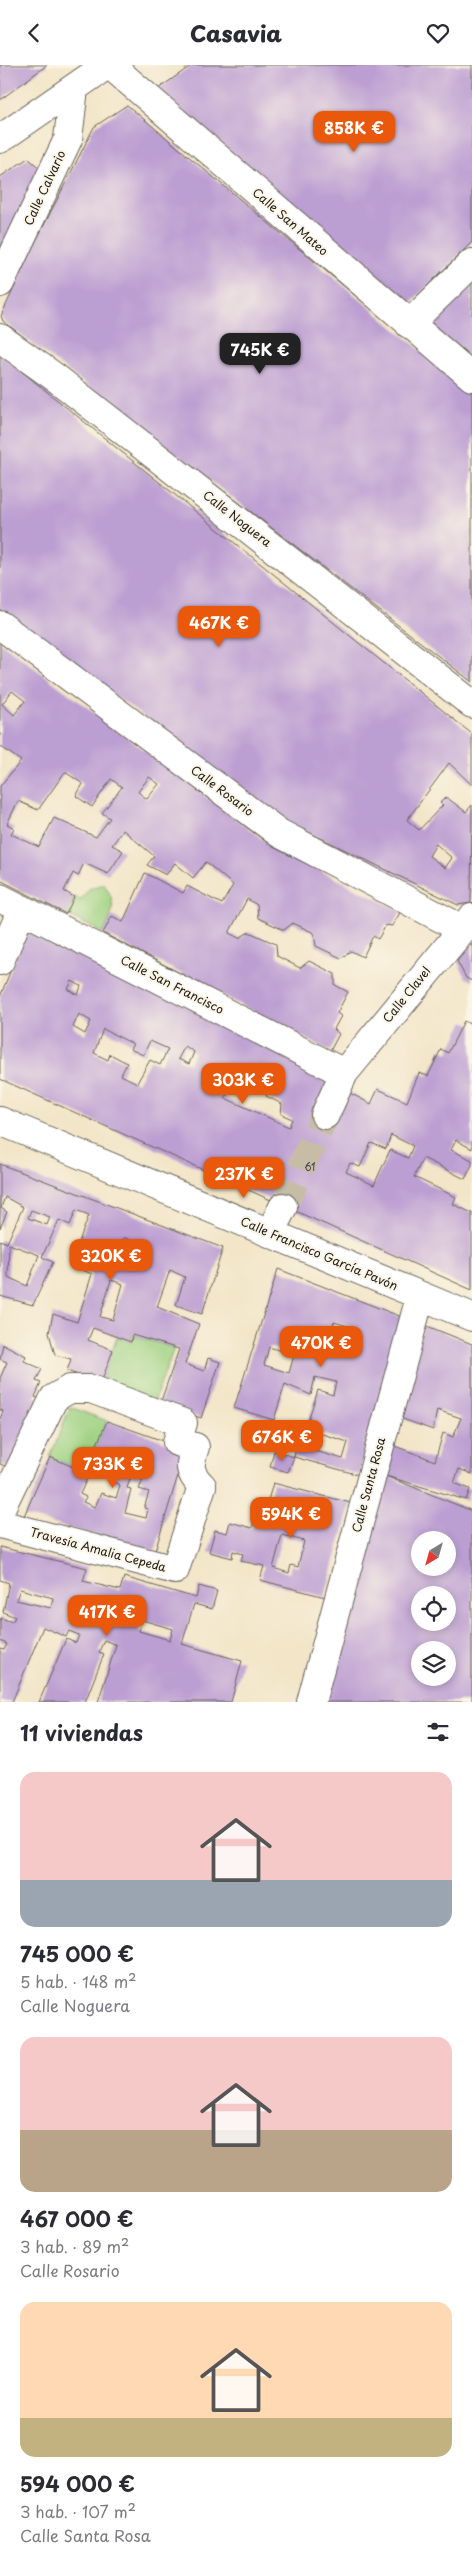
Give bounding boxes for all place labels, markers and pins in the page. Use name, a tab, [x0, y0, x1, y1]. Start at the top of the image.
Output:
pin: 858K €	[313, 111, 395, 153]
pin: 745K €	[219, 333, 301, 375]
pin: 467K €	[178, 605, 260, 648]
pin: 303K €	[202, 1063, 284, 1105]
pin: 237K €	[203, 1157, 285, 1199]
pin: 320K €	[70, 1239, 152, 1281]
pin: 470K €	[280, 1325, 362, 1368]
pin: 676K €	[241, 1419, 323, 1462]
pin: 733K €	[72, 1447, 154, 1489]
pin: 594K €	[250, 1497, 332, 1539]
pin: 417K €	[66, 1595, 148, 1637]

